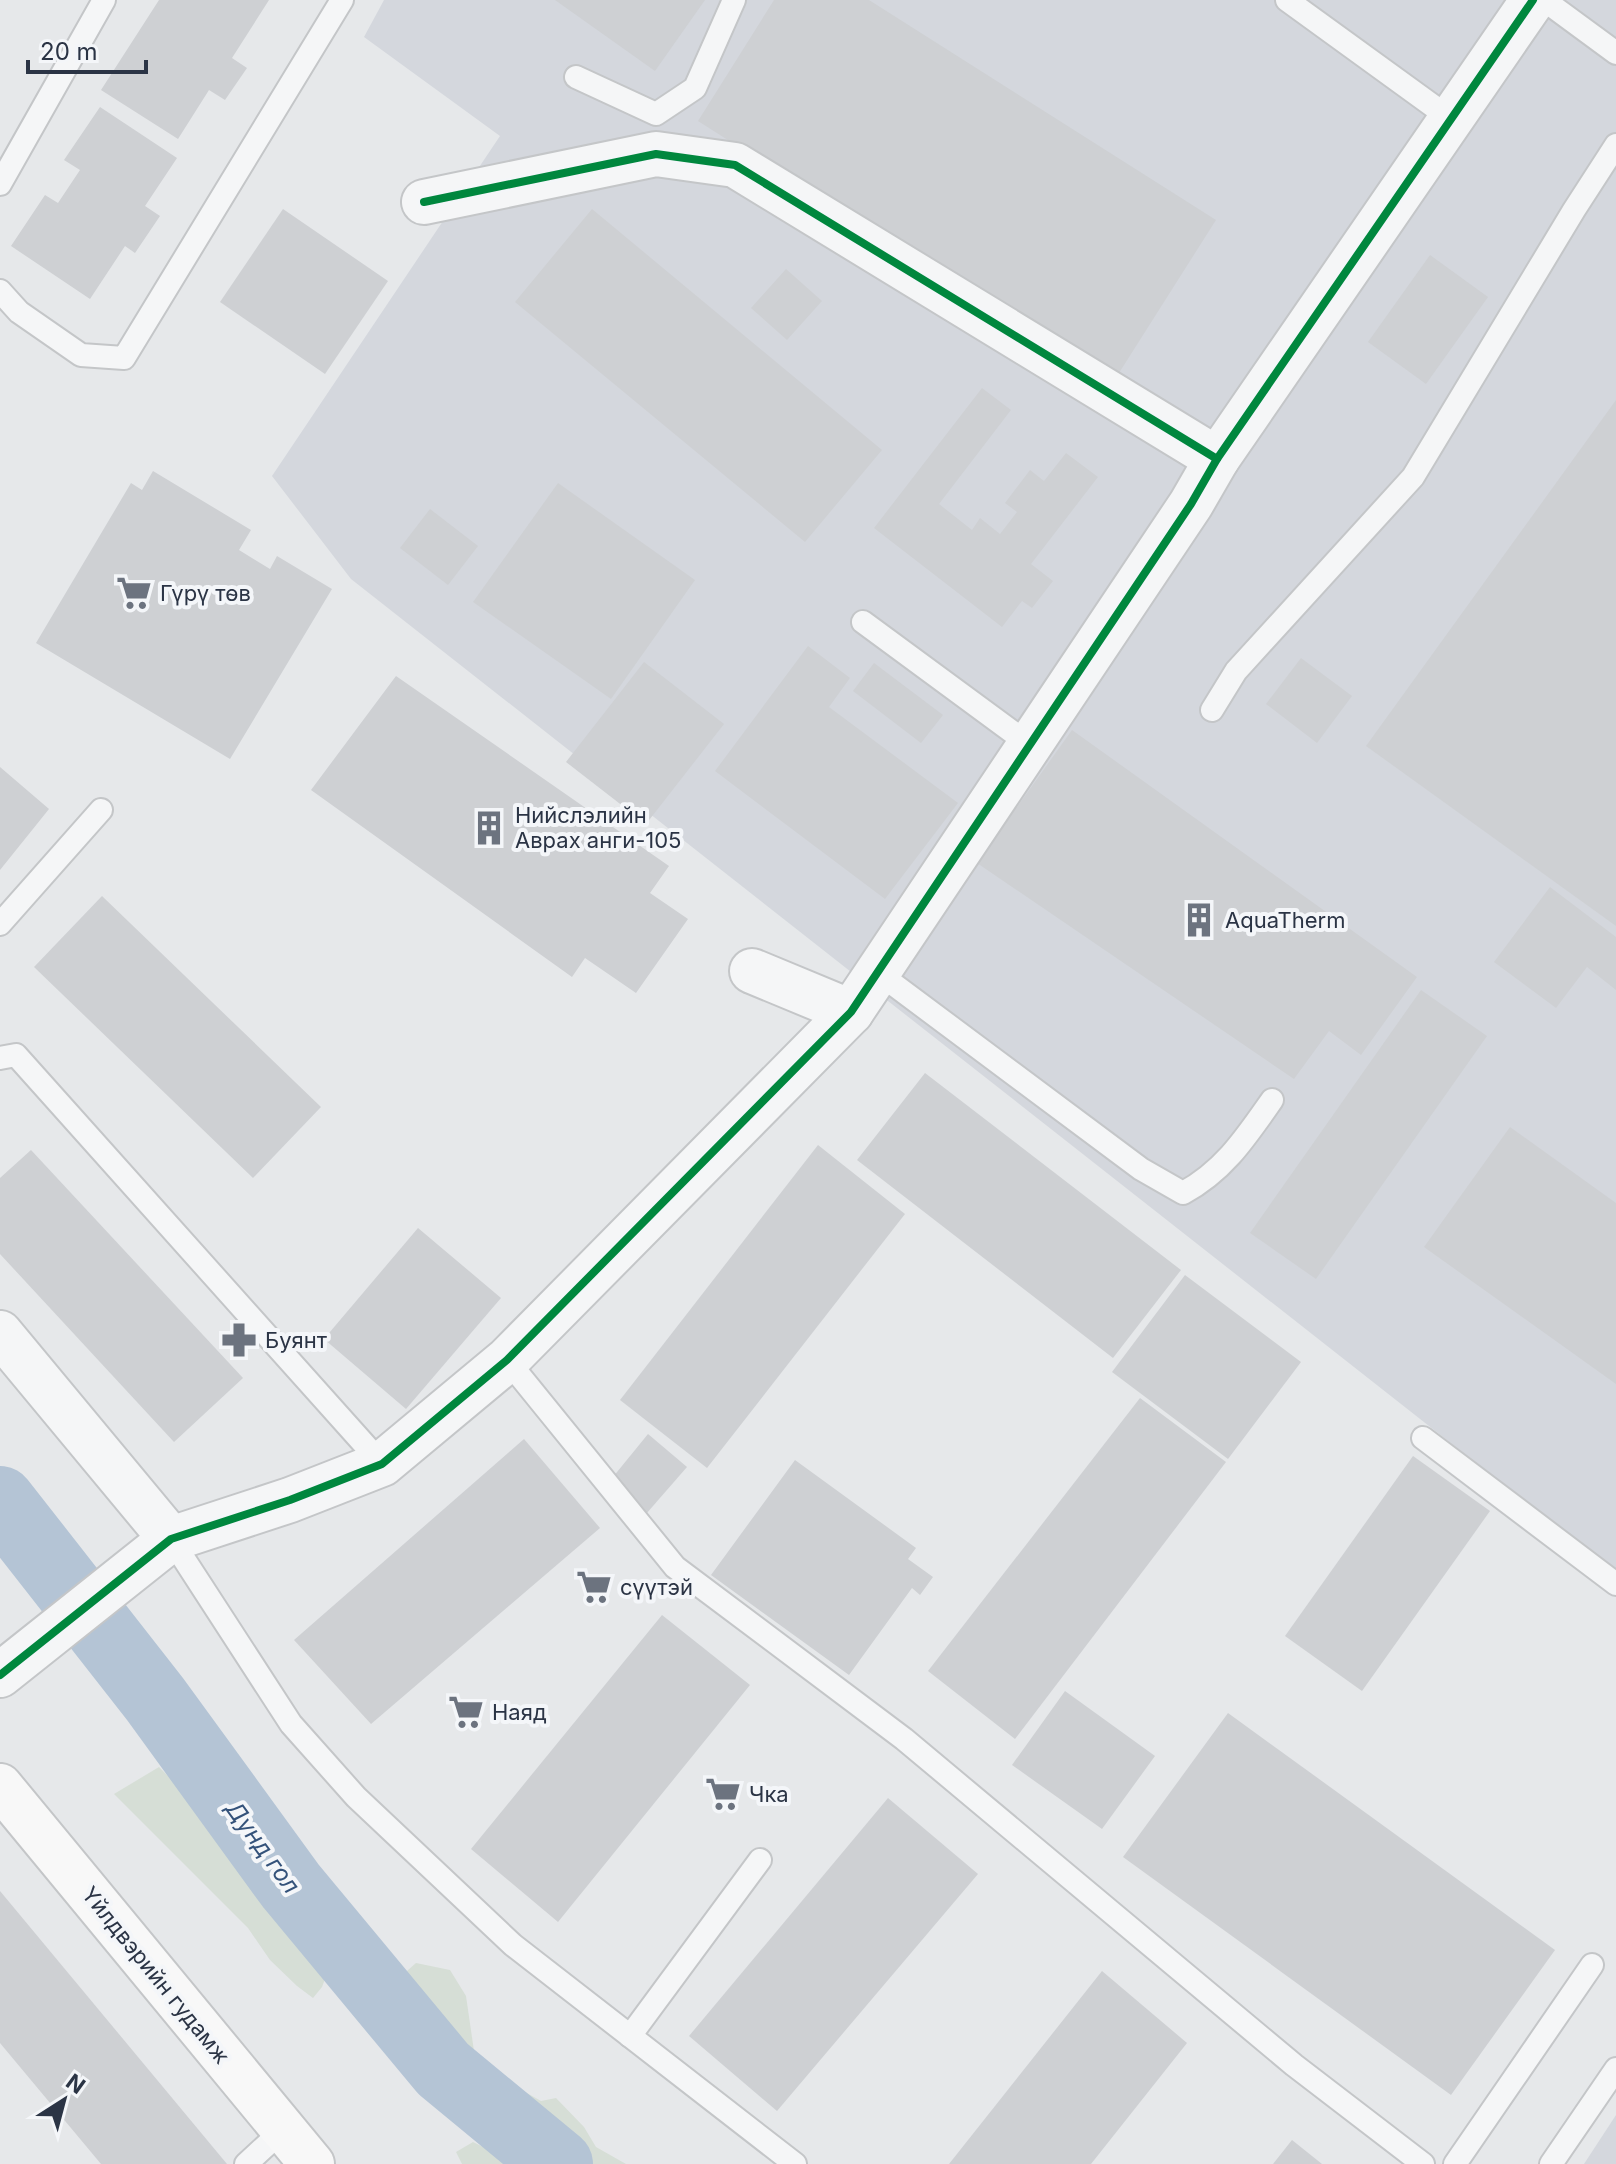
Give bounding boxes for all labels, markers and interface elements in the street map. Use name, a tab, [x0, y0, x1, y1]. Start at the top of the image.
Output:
scale bar	[28, 24, 146, 74]
text: 20 m	[40, 37, 98, 66]
supermarket icon: Гүрү төв	[115, 574, 153, 612]
place label: Гүрү төв	[160, 580, 251, 606]
place label: Нийслэлийн Аврах анги-105	[515, 802, 681, 853]
building icon: Нийслэлийн Аврах анги-105	[470, 809, 508, 847]
building icon: AquaTherm	[1180, 901, 1218, 939]
place label: AquaTherm	[1225, 907, 1345, 933]
pharmacy icon: Буянт	[220, 1321, 258, 1359]
place label: Буянт	[265, 1327, 328, 1353]
supermarket icon: сүүтэй	[575, 1568, 613, 1606]
place label: сүүтэй	[620, 1574, 693, 1600]
supermarket icon: Наяд	[447, 1693, 485, 1731]
place label: Наяд	[492, 1699, 547, 1725]
supermarket icon: Чка	[704, 1775, 742, 1813]
place label: Чка	[749, 1781, 789, 1807]
water label: Дунд гол	[219, 1794, 306, 1899]
street label: Yйлдвэрийн гудамж	[77, 1881, 235, 2069]
north arrow	[24, 2060, 104, 2140]
text: N	[61, 2068, 90, 2099]

